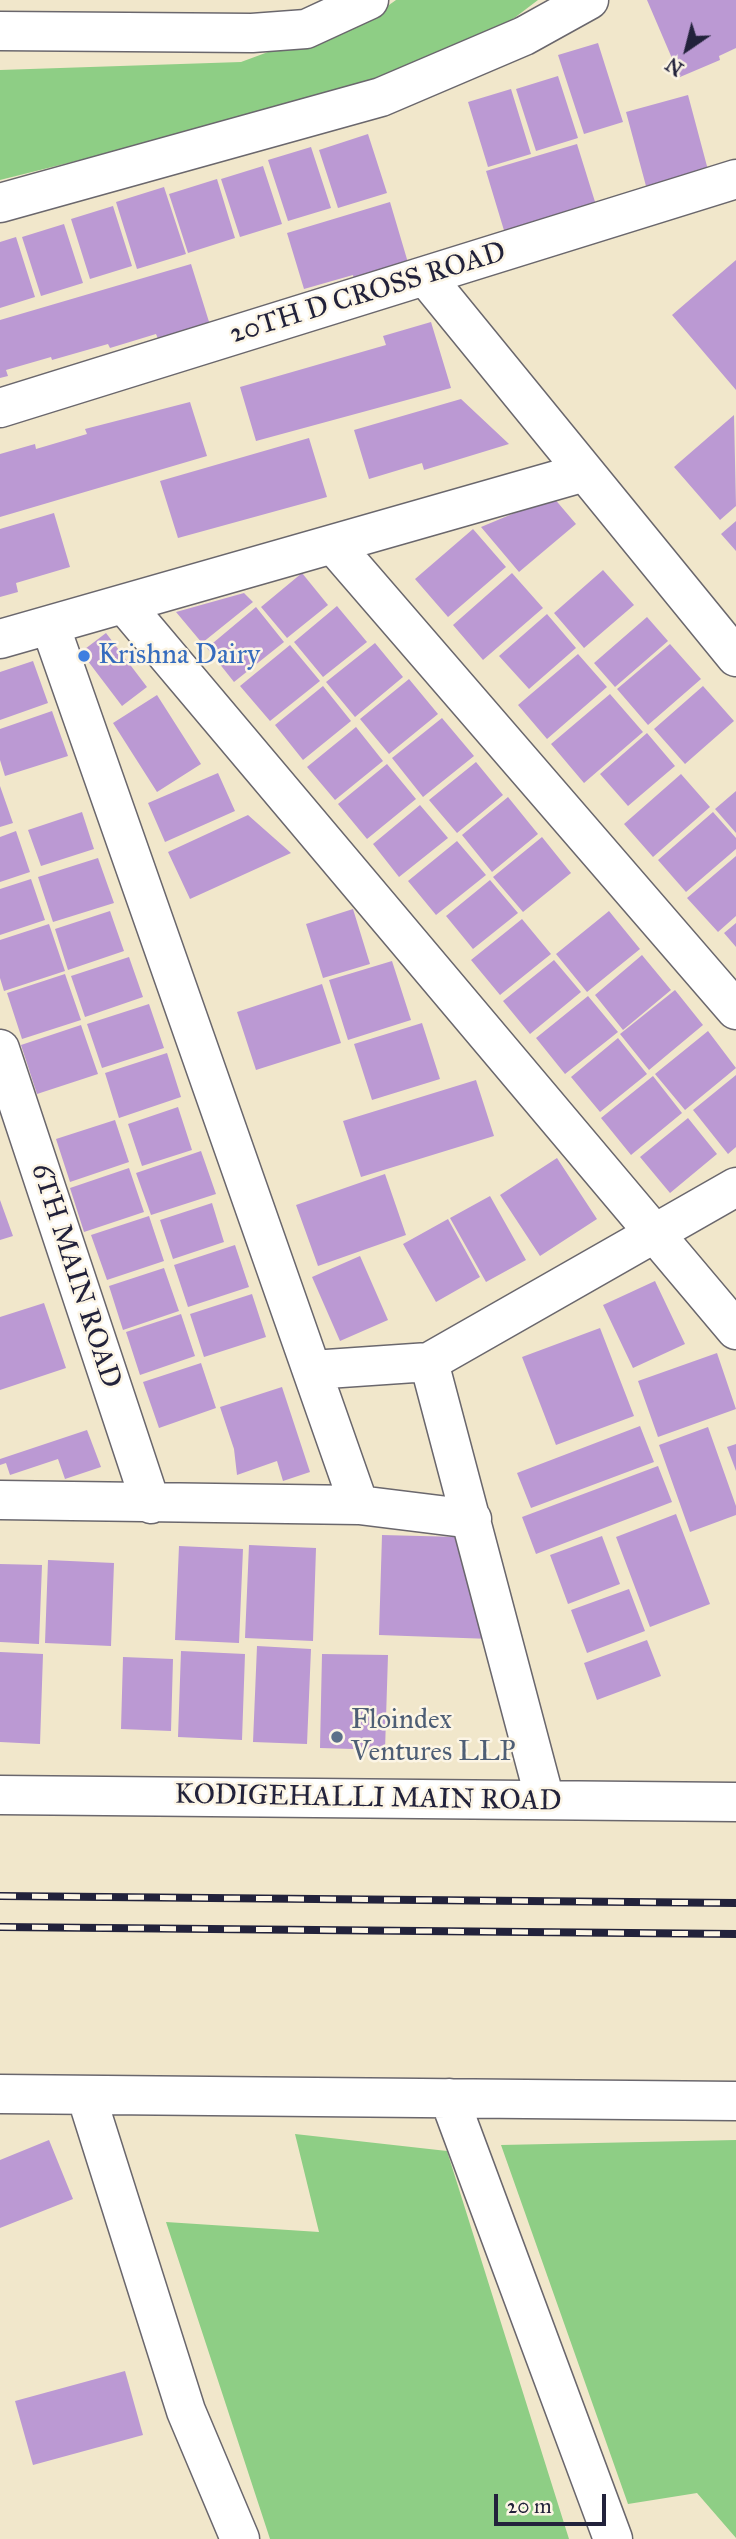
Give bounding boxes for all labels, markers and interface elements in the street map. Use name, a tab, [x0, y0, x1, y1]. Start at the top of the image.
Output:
north arrow	[652, 14, 722, 84]
text: N	[661, 53, 688, 81]
street label: 20TH D CROSS ROAD	[226, 236, 510, 352]
place label: Krishna Dairy	[98, 639, 260, 673]
marker: Krishna Dairy	[76, 648, 92, 664]
street label: 6TH MAIN ROAD	[23, 1159, 127, 1393]
place label: Floindex Ventures LLP	[351, 1704, 516, 1770]
marker: Floindex Ventures LLP	[329, 1729, 345, 1745]
street label: KODIGEHALLI MAIN ROAD	[174, 1779, 562, 1819]
scale bar	[498, 2480, 610, 2524]
text: 20 m	[507, 2493, 552, 2519]

